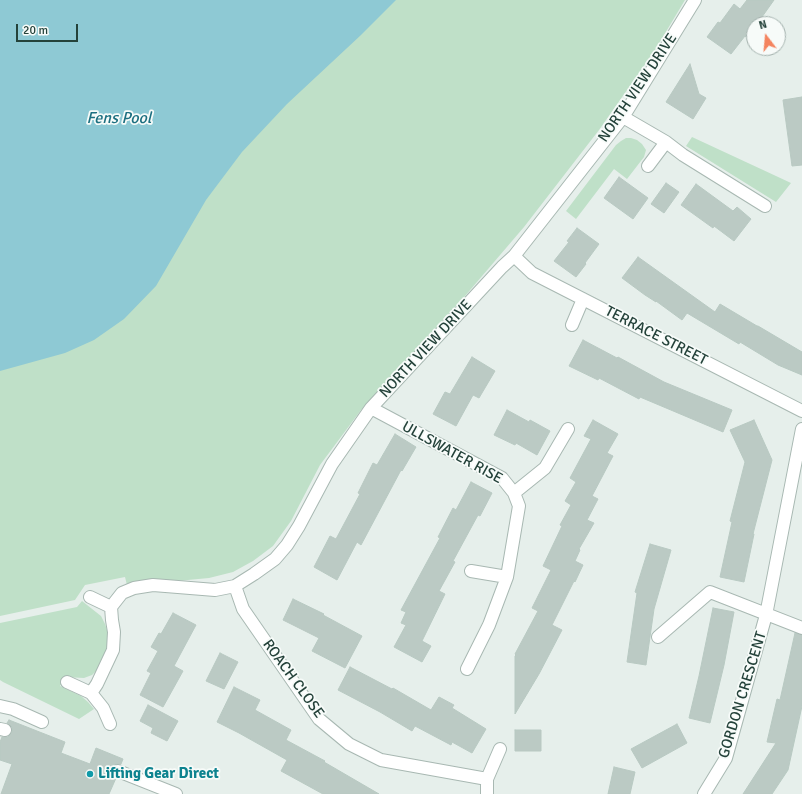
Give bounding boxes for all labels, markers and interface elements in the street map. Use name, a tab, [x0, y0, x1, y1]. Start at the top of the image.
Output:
scale bar	[18, 16, 80, 42]
north arrow	[746, 16, 786, 56]
text: N	[757, 18, 768, 32]
text: 20 m	[23, 23, 48, 38]
street label: NORTH VIEW DRIVE	[595, 30, 681, 146]
water label: Fens Pool	[86, 109, 152, 129]
street label: NORTH VIEW DRIVE	[376, 296, 476, 402]
street label: TERRACE STREET	[602, 302, 710, 370]
street label: ULLSWATER RISE	[398, 418, 506, 488]
street label: GORDON CRESCENT	[715, 629, 771, 761]
street label: ROACH CLOSE	[258, 636, 328, 722]
place label: Lifting Gear Direct	[98, 765, 219, 783]
marker: Lifting Gear Direct	[85, 769, 95, 779]

